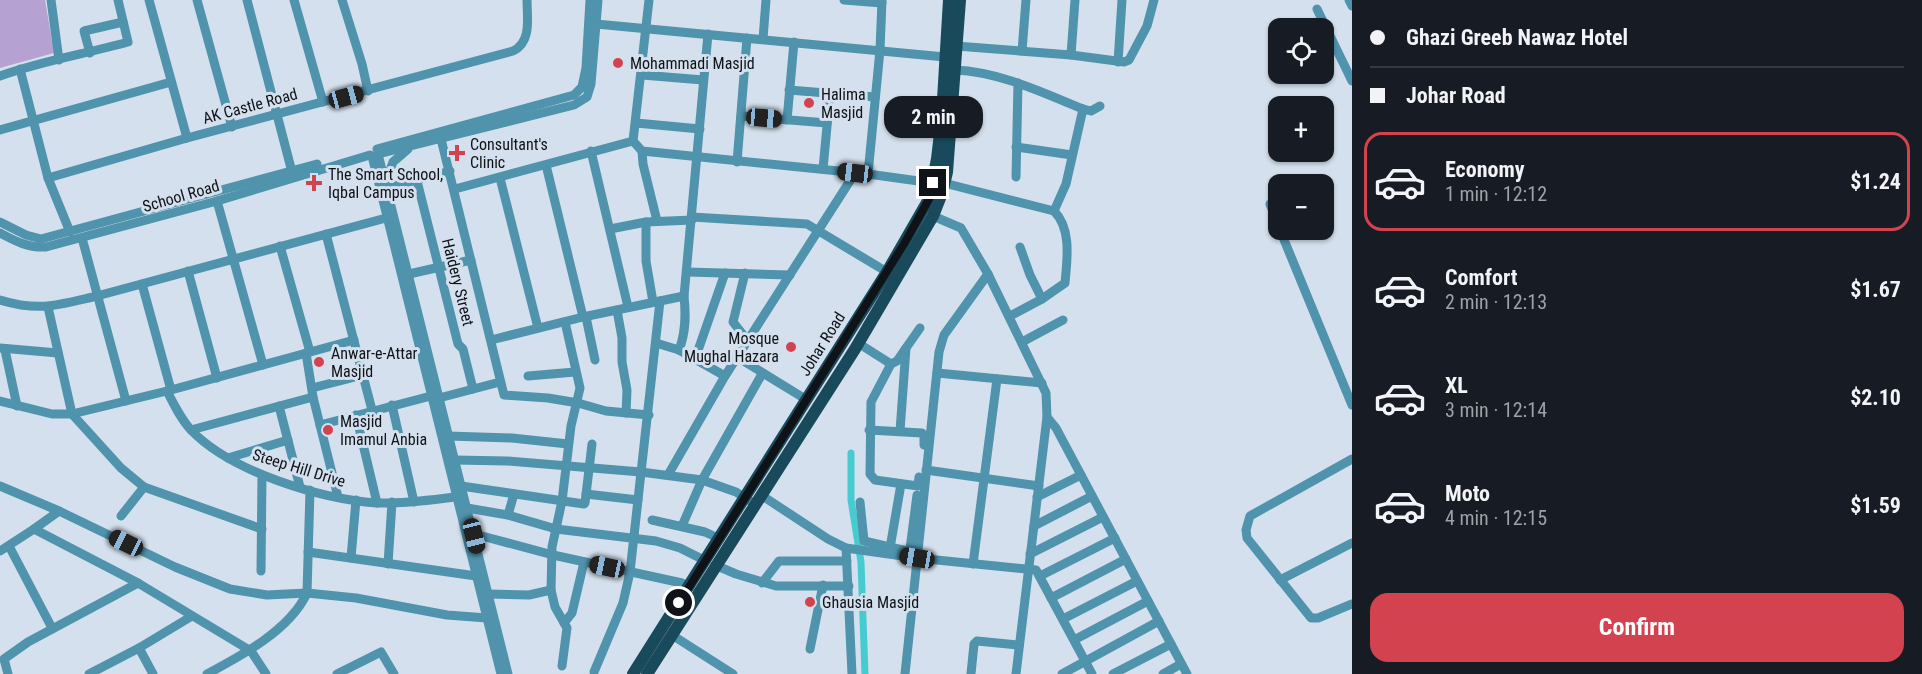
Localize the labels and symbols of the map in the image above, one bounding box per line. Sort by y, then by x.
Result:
place label: Mohammadi Masjid [630,54,755,73]
marker: Mohammadi Masjid [611,56,625,70]
street label: AK Castle Road [201,84,299,128]
car [326,84,366,110]
place label: Halima Masjid [821,85,866,122]
marker: Halima Masjid [802,96,816,110]
callout: 2 min [884,96,982,138]
car [745,107,783,129]
place label: Consultant's Clinic [470,135,548,172]
marker: Consultant's Clinic [448,144,466,162]
car [836,162,874,184]
place label: The Smart School, Iqbal Campus [328,165,443,202]
route end [919,169,946,196]
marker: The Smart School, Iqbal Campus [305,174,323,192]
street label: School Road [140,176,222,216]
street label: Haidery Street [438,236,478,328]
street label: Johar Road [795,309,849,379]
place label: Mosque Mughal Hazara [684,329,779,366]
marker: Mosque Mughal Hazara [784,340,798,354]
place label: Anwar-e-Attar Masjid [331,344,418,381]
marker: Anwar-e-Attar Masjid [312,355,326,369]
place label: Masjid Imamul Anbia [340,412,427,449]
marker: Masjid Imamul Anbia [321,423,335,437]
street label: Steep Hill Drive [250,445,348,491]
car [461,516,487,556]
car [106,527,146,559]
car [898,546,936,570]
car [588,554,626,580]
route start [665,589,692,616]
place label: Ghausia Masjid [822,593,919,612]
marker: Ghausia Masjid [803,595,817,609]

